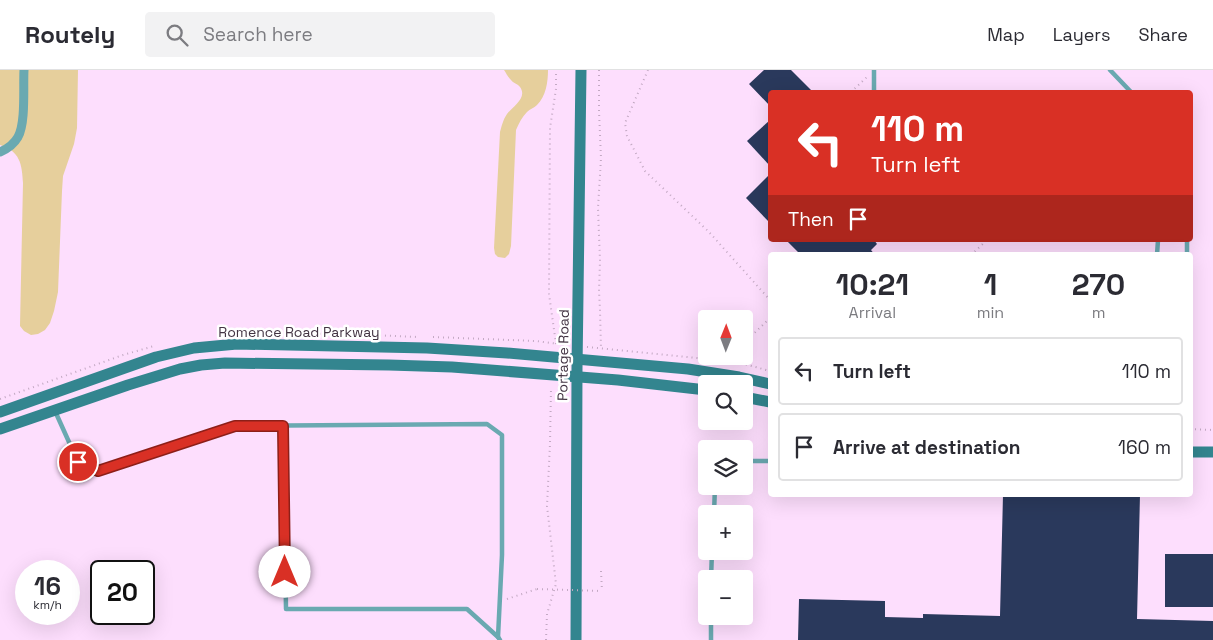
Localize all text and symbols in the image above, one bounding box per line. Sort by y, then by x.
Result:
search box [145,12,495,57]
text: Routely [25,19,115,50]
icon: search [163,21,191,49]
text: Search here [203,22,313,47]
text: Map [987,23,1025,46]
text: Layers [1053,23,1110,46]
text: Share [1138,23,1188,46]
text: 110 m [871,107,964,151]
icon: left [788,110,853,175]
text: Turn left [871,150,961,178]
icon: arrive [844,205,872,233]
text: Then [788,207,834,232]
text: 10:21 [836,265,909,304]
text: 1 [984,265,997,304]
text: 270 [1072,265,1125,304]
text: Arrival [849,302,896,323]
text: min [977,302,1004,323]
text: m [1092,302,1105,323]
street label: Portage Road [553,309,573,401]
north arrow [698,310,752,365]
map controls [698,310,753,625]
street label: Romence Road Parkway [218,323,380,341]
icon: left [790,357,818,385]
text: Turn left [833,359,911,384]
text: 110 m [1122,359,1171,384]
button: search [698,375,753,430]
icon: arrive [790,433,818,461]
text: Arrive at destination [833,435,1021,460]
text: 160 m [1118,435,1171,460]
button: layers [698,440,753,495]
pin [57,441,99,483]
icon: arrive [64,448,92,476]
button: + [698,505,753,560]
position arrow [258,545,310,597]
speed limit sign: 20 [90,560,155,625]
text: 16 [34,570,61,602]
button: − [698,570,753,625]
text: km/h [33,597,62,613]

